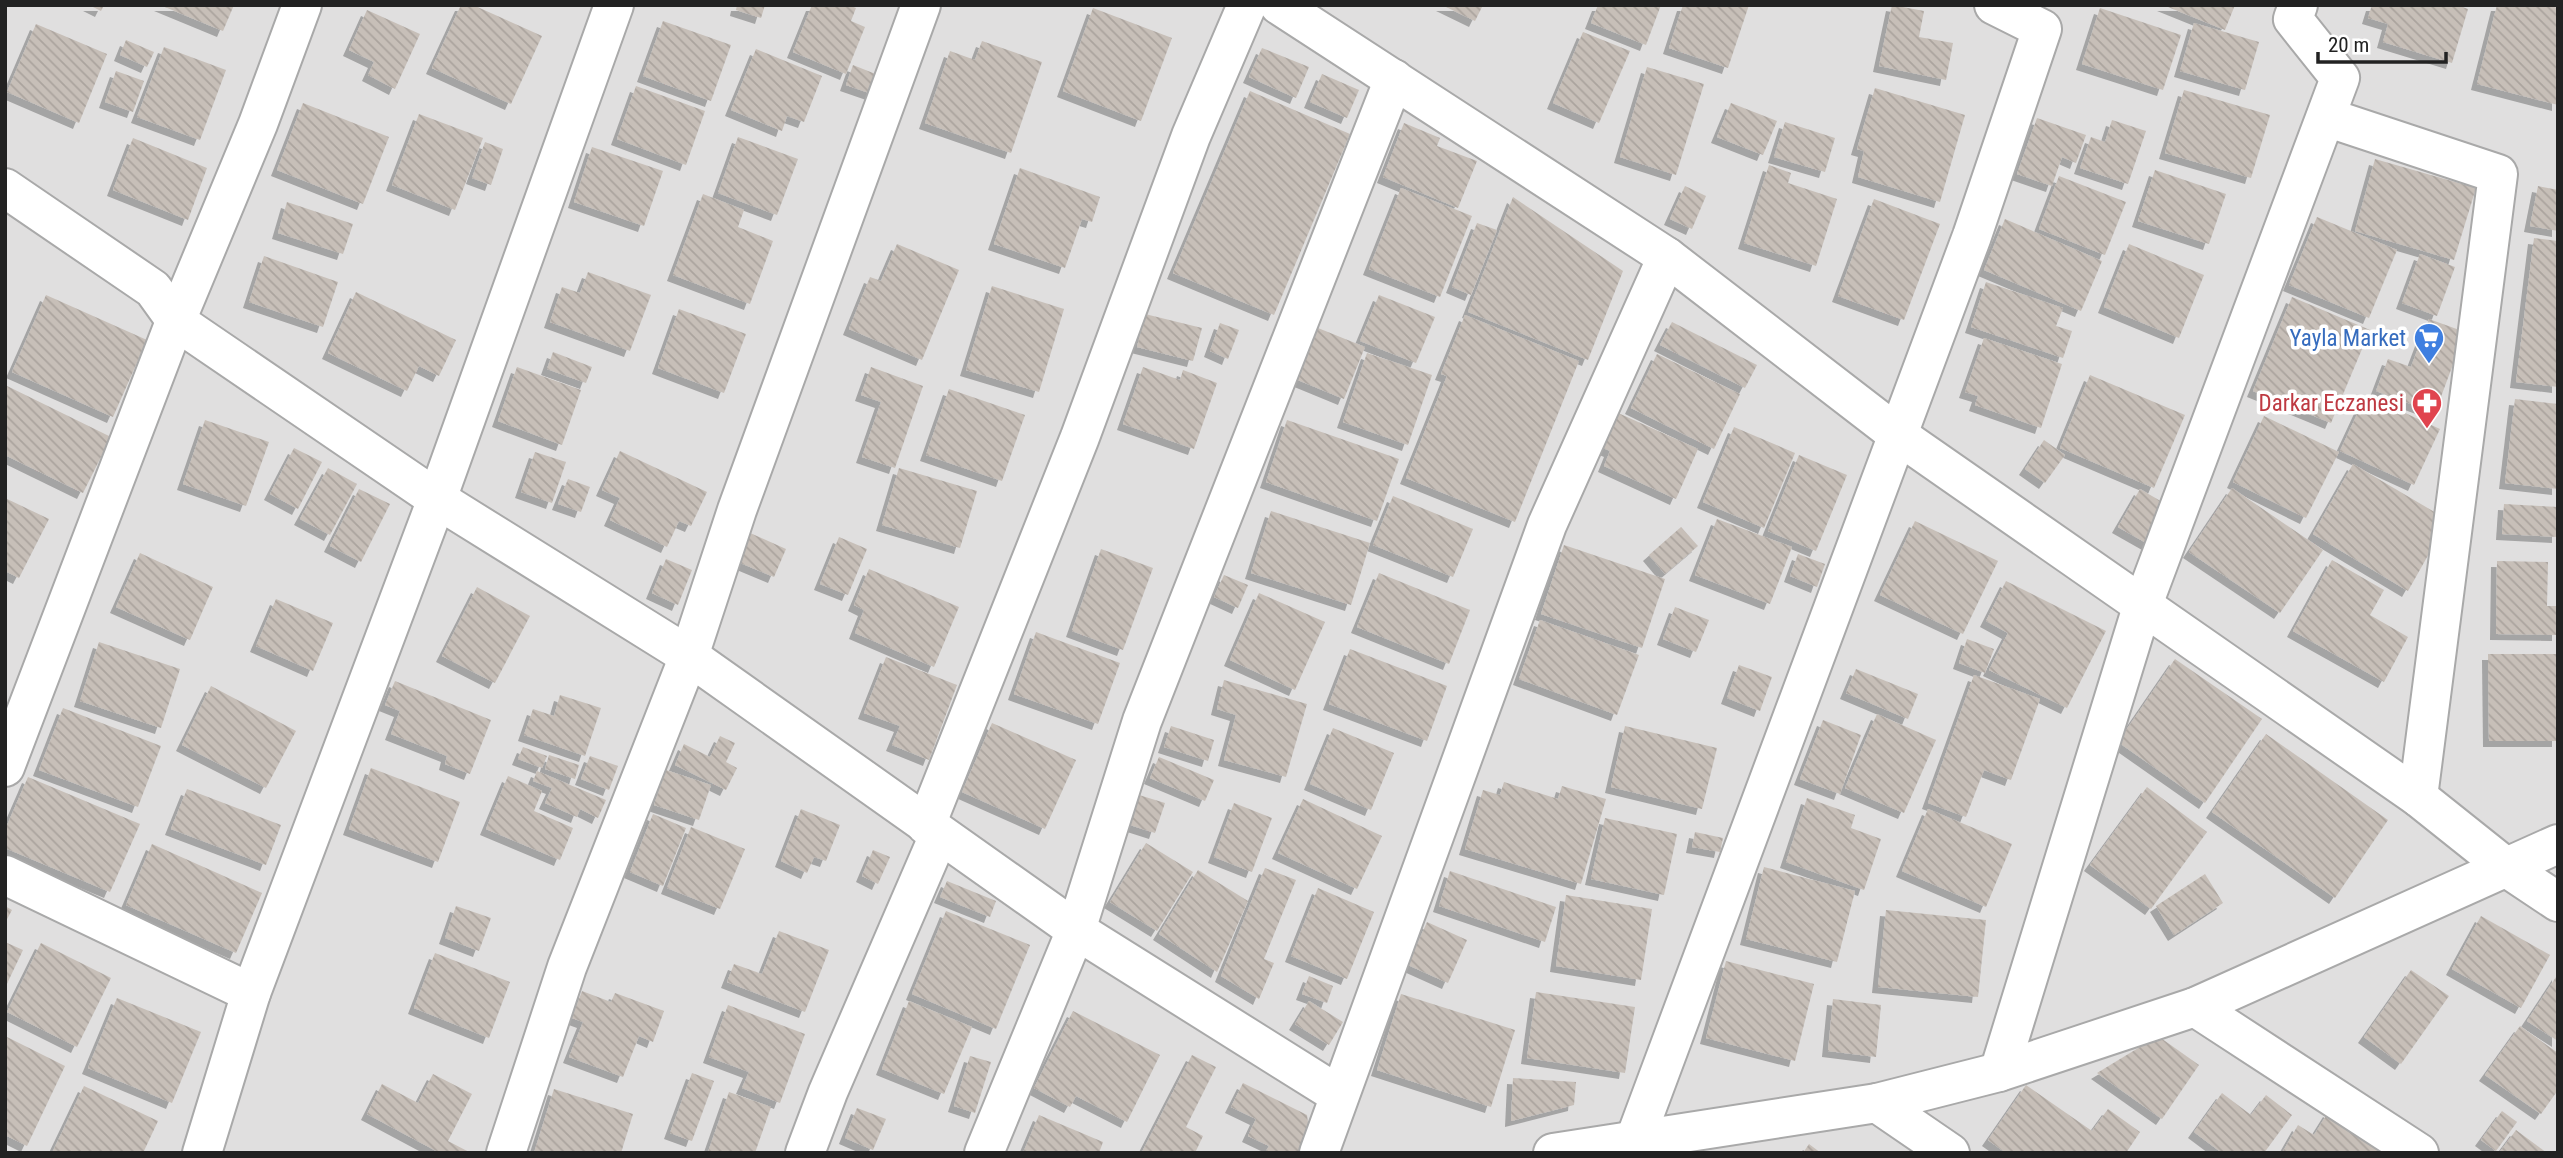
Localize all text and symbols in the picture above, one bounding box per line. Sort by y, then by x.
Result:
scale bar [2318,21,2446,65]
text: 20 m [2328,33,2369,57]
supermarket icon: Yayla Market [2412,321,2446,365]
place label: Yayla Market [2290,325,2406,352]
pharmacy icon: Darkar Eczanesi [2410,386,2444,430]
place label: Darkar Eczanesi [2259,390,2404,417]

